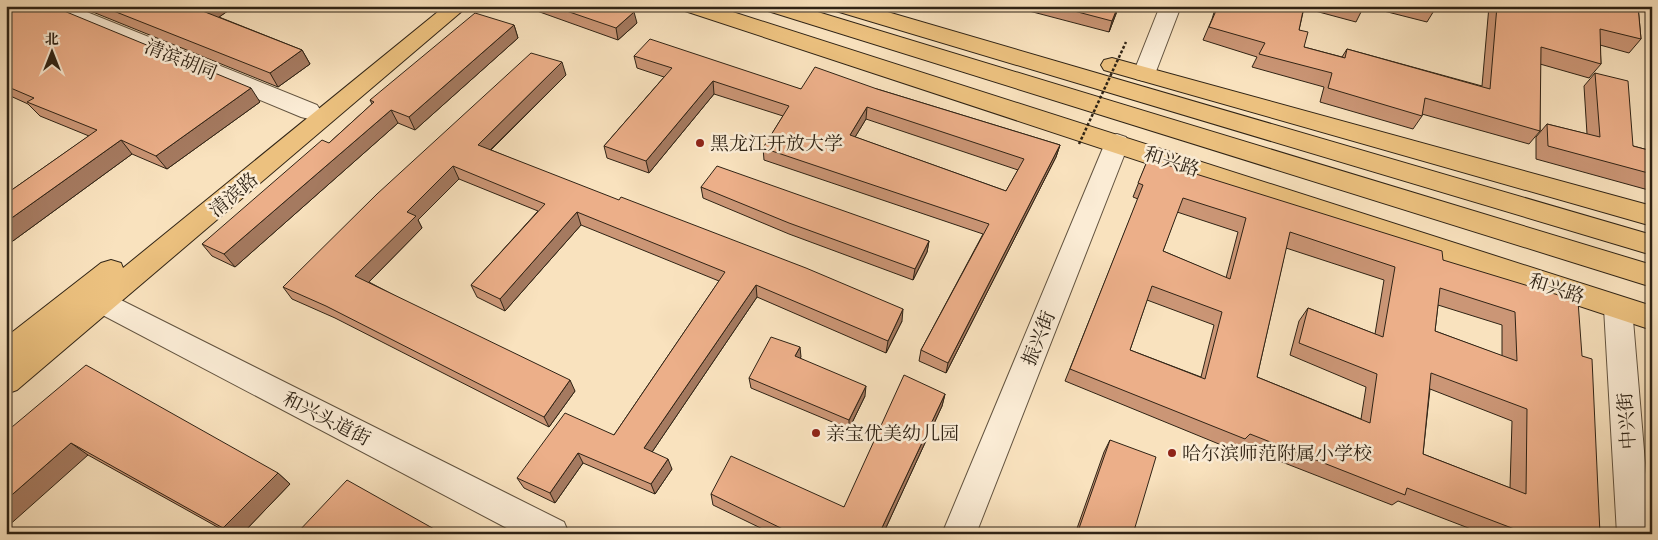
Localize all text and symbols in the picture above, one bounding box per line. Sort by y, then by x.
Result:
north arrow [28,28,78,78]
text: 北 [45,31,59,48]
street label: 清滨胡同 [141,35,220,84]
place label: 黑龙江开放大学 [710,132,843,155]
marker: 黑龙江开放大学 [694,137,706,149]
street label: 和兴路 [1141,142,1203,181]
street label: 清滨路 [204,167,263,222]
street label: 和兴路 [1526,269,1588,308]
street label: 振兴街 [1017,307,1060,369]
street label: 和兴头道街 [279,387,374,450]
street label: 中兴街 [1613,392,1640,450]
place label: 亲宝优美幼儿园 [826,422,959,445]
marker: 亲宝优美幼儿园 [810,427,822,439]
place label: 哈尔滨师范附属小学校 [1182,442,1372,465]
marker: 哈尔滨师范附属小学校 [1166,447,1178,459]

